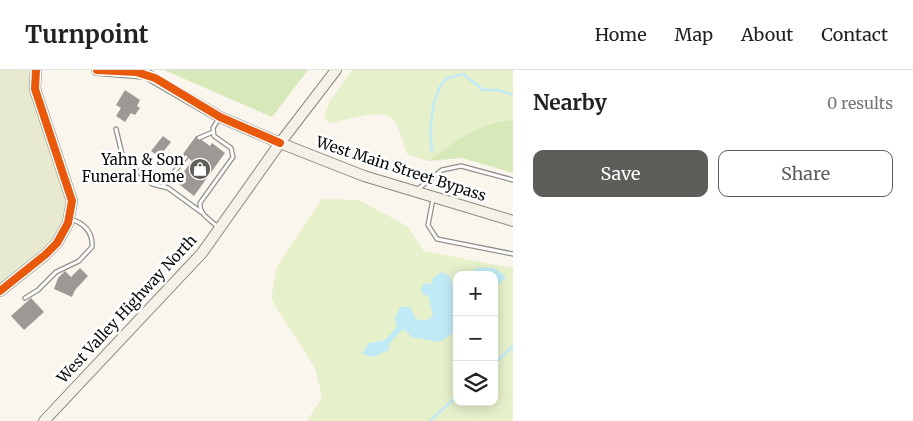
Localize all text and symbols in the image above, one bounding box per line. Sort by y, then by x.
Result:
text: Turnpoint [25,19,148,50]
text: Home [595,23,647,46]
text: Map [675,23,713,46]
text: About [741,23,793,46]
text: Contact [821,23,888,46]
text: Nearby [533,89,607,116]
text: 0 results [827,93,893,113]
street label: West Main Street Bypass [313,132,489,205]
place label: Yahn & Son Funeral Home [82,150,184,186]
button: Save [533,150,708,197]
button: Share [718,150,893,197]
shop icon: Yahn & Son Funeral Home [188,157,212,181]
street label: West Valley Highway North [52,230,201,388]
map controls [453,271,498,406]
button: + [453,271,498,316]
button: − [453,316,498,361]
button: layers [453,361,498,406]

